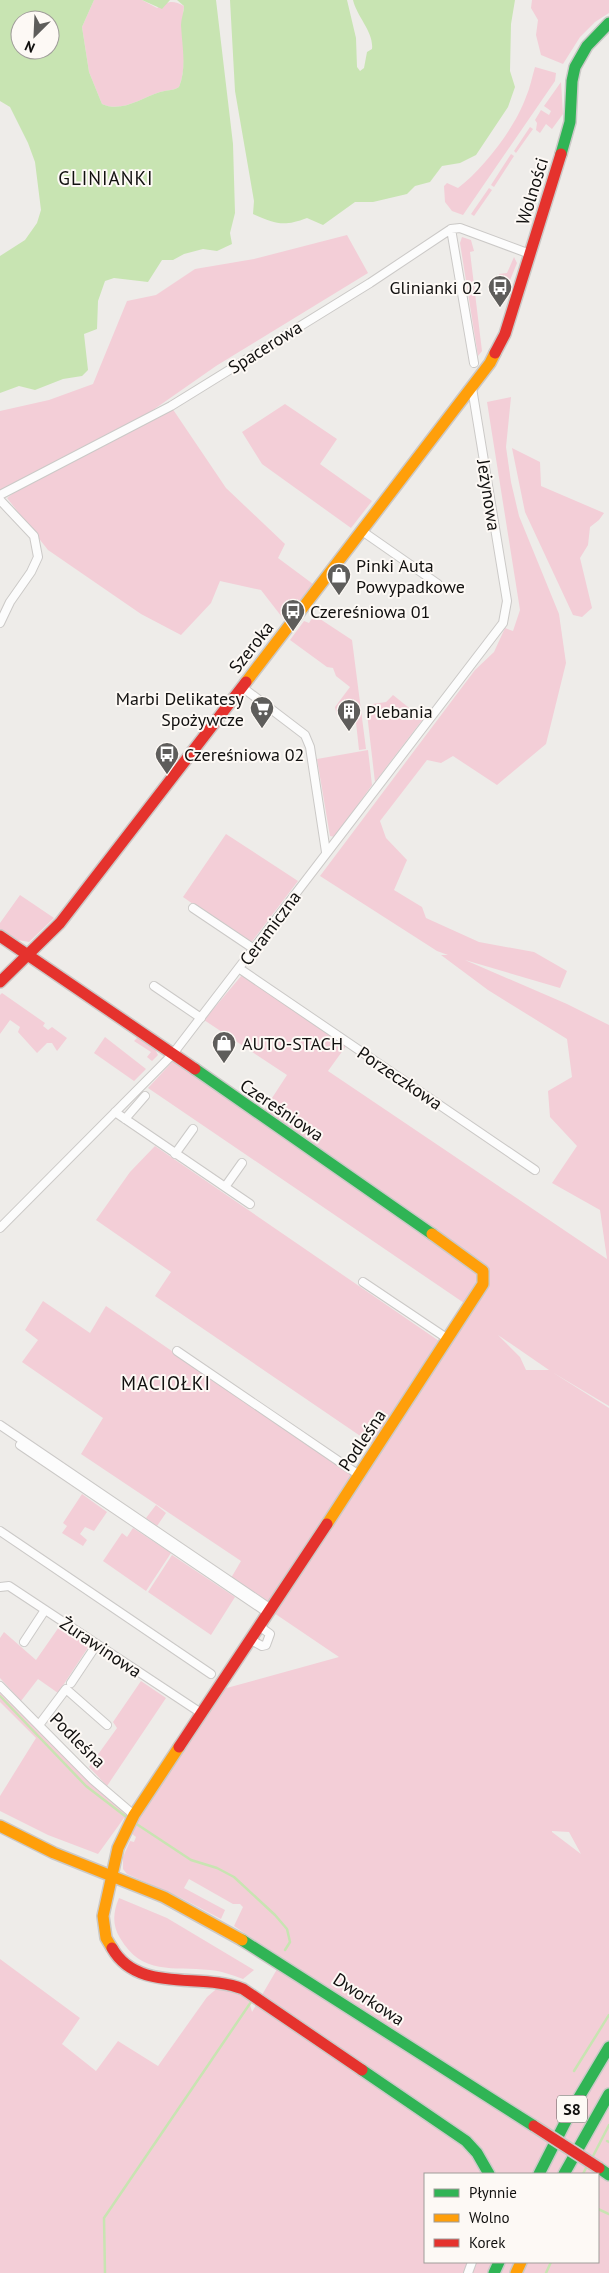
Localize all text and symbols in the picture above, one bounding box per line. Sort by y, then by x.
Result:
north arrow [10,10,60,60]
text: N [22,37,38,57]
street label: Wolności [511,155,553,227]
district label: GLINIANKI [58,166,154,190]
bus stop icon: Glinianki 02 [487,274,513,308]
place label: Glinianki 02 [390,276,482,299]
street label: Spacerowa [224,315,306,379]
street label: Jeżynowa [472,457,506,532]
place label: Pinki Auta Powypadkowe [356,554,465,598]
shop icon: Pinki Auta Powypadkowe [326,562,352,596]
bus stop icon: Czereśniowa 01 [280,598,306,632]
place label: Czereśniowa 01 [310,600,430,623]
street label: Szeroka [224,616,278,678]
place label: Marbi Delikatesy Spożywcze [116,687,245,731]
supermarket icon: Marbi Delikatesy Spożywcze [249,695,275,729]
building icon: Plebania [336,698,362,732]
place label: Plebania [366,700,433,723]
bus stop icon: Czereśniowa 02 [154,741,180,775]
place label: Czereśniowa 02 [184,743,304,766]
street label: Ceramiczna [234,886,306,970]
shop icon: AUTO-STACH [211,1030,237,1064]
place label: AUTO-STACH [242,1032,343,1055]
street label: Porzeczkowa [353,1041,447,1115]
street label: Czereśniowa [236,1074,328,1146]
district label: MACIOŁKI [121,1371,211,1395]
street label: Podleśna [333,1405,391,1475]
street label: Żurawinowa [56,1611,146,1683]
street label: Podleśna [45,1707,111,1773]
street label: Dworkowa [329,1967,409,2031]
road number: S8 [557,2096,587,2122]
legend [424,2173,599,2263]
text: Płynnie [469,2183,517,2202]
text: Wolno [469,2208,509,2227]
text: Korek [469,2233,506,2252]

